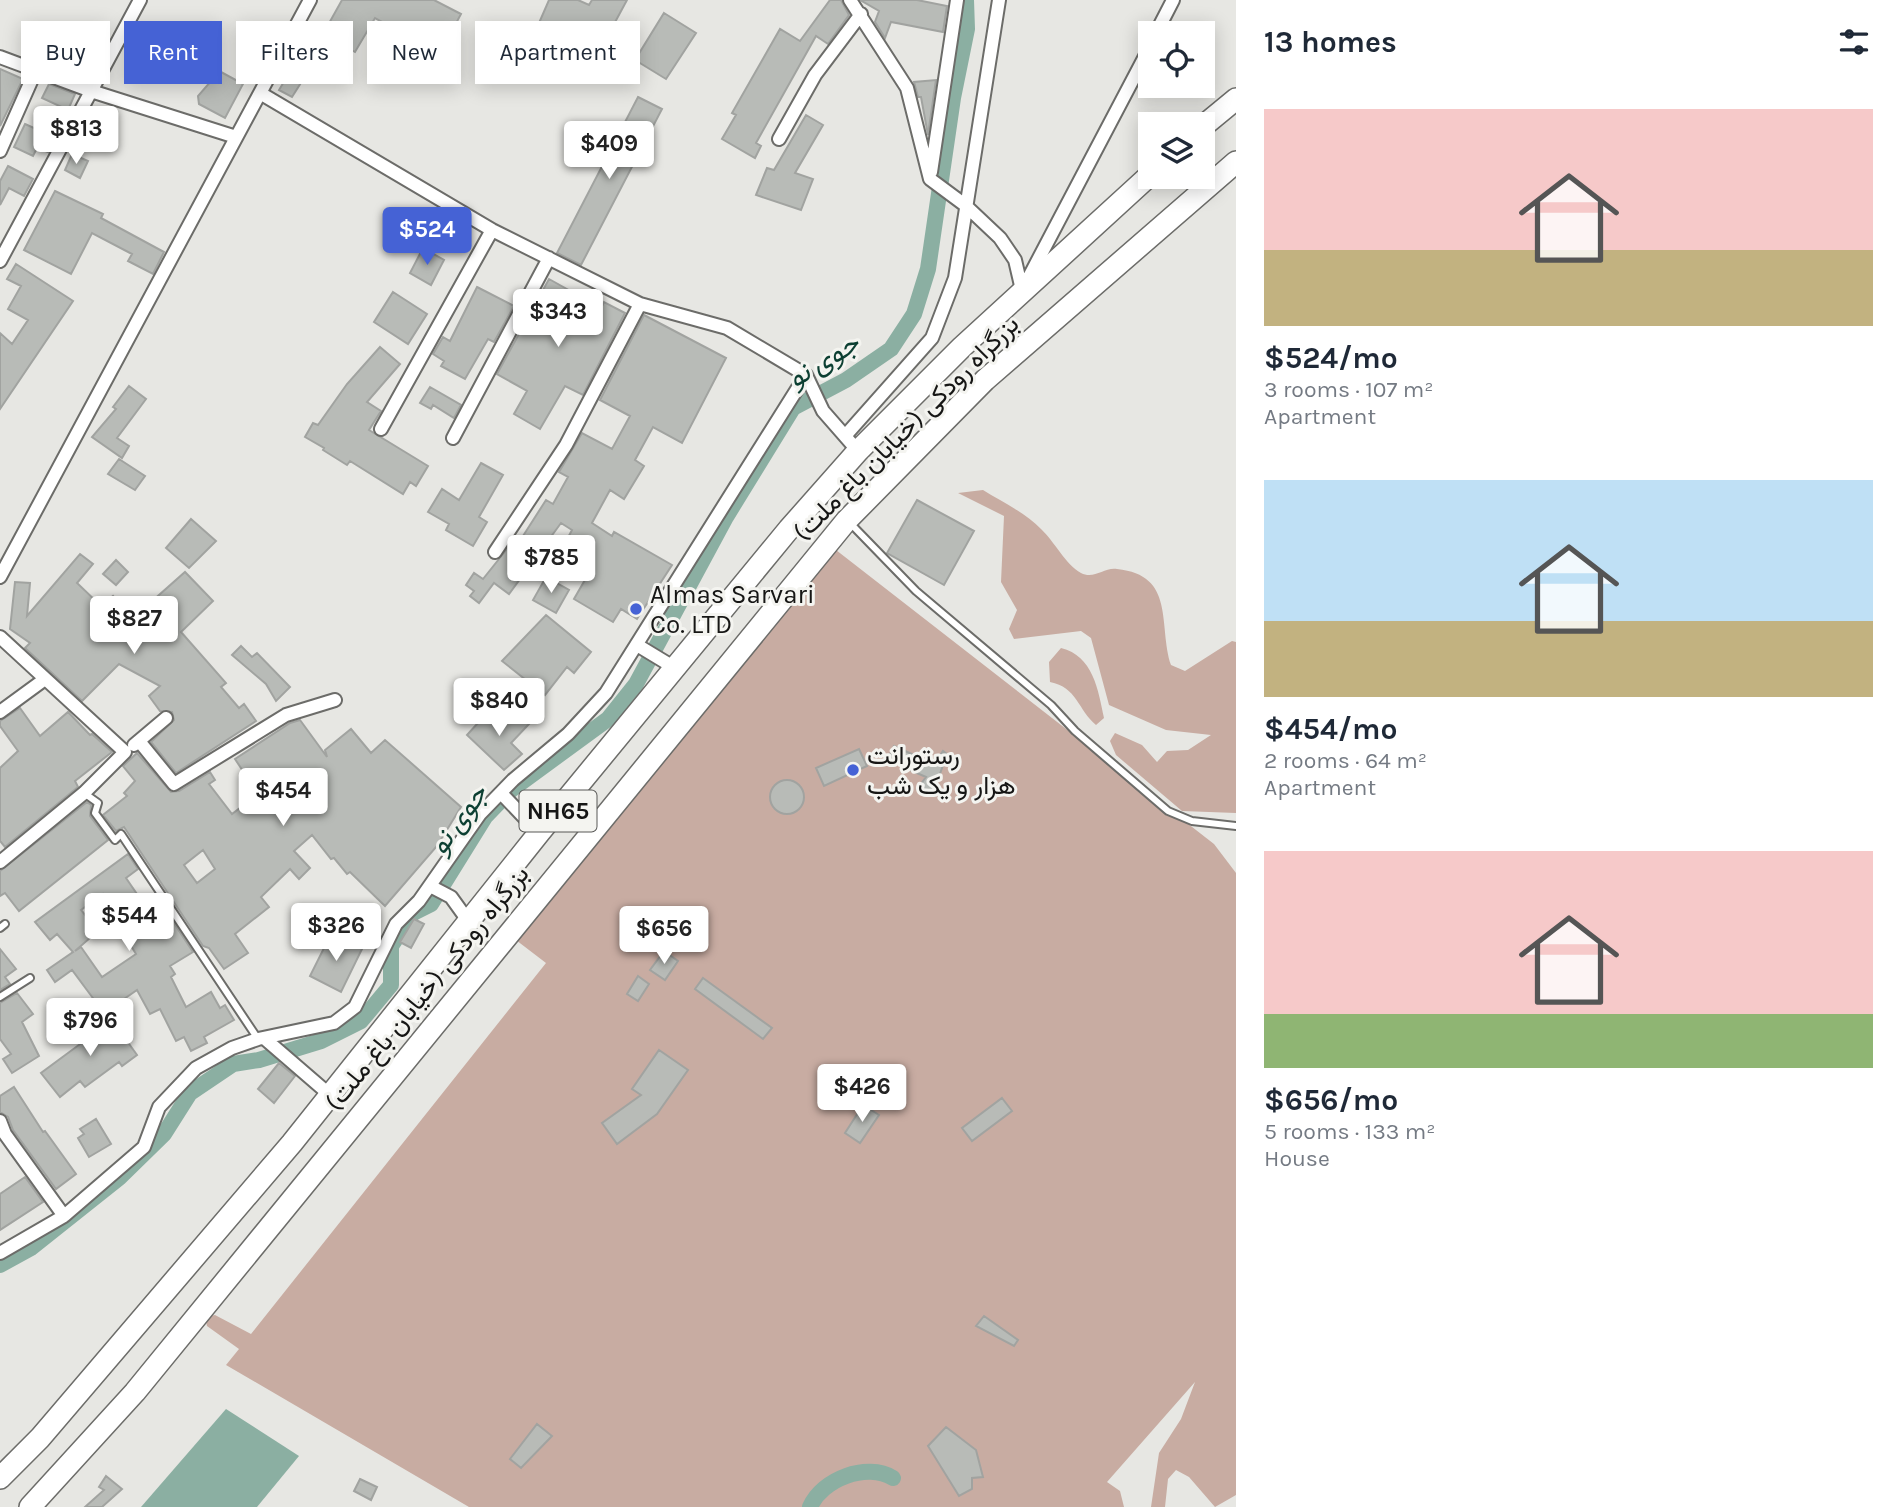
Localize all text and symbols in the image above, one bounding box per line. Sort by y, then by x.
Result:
chip: Buy [21,21,110,84]
chip: Rent [124,21,222,84]
chip: Filters [236,21,353,84]
chip: New [367,21,461,84]
chip: Apartment [475,21,640,84]
map controls [1138,21,1215,189]
button: locate [1138,21,1215,98]
icon: filters [1835,23,1873,61]
text: 13 homes [1264,24,1397,60]
pin: $813 [35,106,117,166]
button: layers [1138,112,1215,189]
text: $813 [49,115,103,142]
pin: $409 [568,122,650,181]
text: $409 [580,130,638,157]
icon: home [1506,155,1632,281]
pin: $524 [386,208,468,267]
text: $524 [399,216,455,243]
pin: $343 [517,290,599,349]
text: $343 [529,298,587,325]
street label: بزرگراه رودکی (خیابان باغ ملت) [787,309,1027,549]
water label: جوی نو [781,325,866,395]
text: $524/mo [1264,340,1398,376]
text: 3 rooms · 107 m² [1264,376,1433,403]
text: Apartment [1264,403,1376,430]
icon: home [1506,526,1632,652]
pin: $785 [510,536,592,595]
text: $785 [523,544,579,571]
place label: Almas Sarvari Co. LTD [650,579,815,640]
pin: $827 [93,596,175,656]
marker: Almas Sarvari Co. LTD [628,601,644,617]
text: $827 [106,605,162,632]
pin: $840 [458,678,540,738]
text: $840 [470,687,528,714]
text: $454/mo [1264,711,1397,747]
place label: رستورانت هزار و یک شب [867,740,1016,801]
text: 2 rooms · 64 m² [1264,747,1427,774]
marker: رستورانت هزار و یک شب [845,762,861,778]
pin: $454 [242,768,324,828]
text: Apartment [1264,774,1376,801]
text: $454 [255,777,311,804]
water label: جوی نو [422,777,496,861]
road number: NH65 [520,790,596,832]
street label: بزرگراه رودکی (خیابان باغ ملت) [318,859,537,1118]
pin: $544 [88,894,170,953]
icon: home [1506,897,1632,1023]
text: $544 [101,902,157,929]
pin: $326 [295,904,377,963]
pin: $656 [623,906,705,966]
text: $326 [307,912,365,939]
text: $656 [635,915,693,942]
pin: $796 [49,998,131,1058]
text: $796 [62,1007,118,1034]
pin: $426 [821,1064,903,1124]
text: $426 [833,1073,891,1100]
text: $656/mo [1264,1082,1398,1118]
text: 5 rooms · 133 m² [1264,1118,1436,1145]
text: House [1264,1145,1330,1172]

